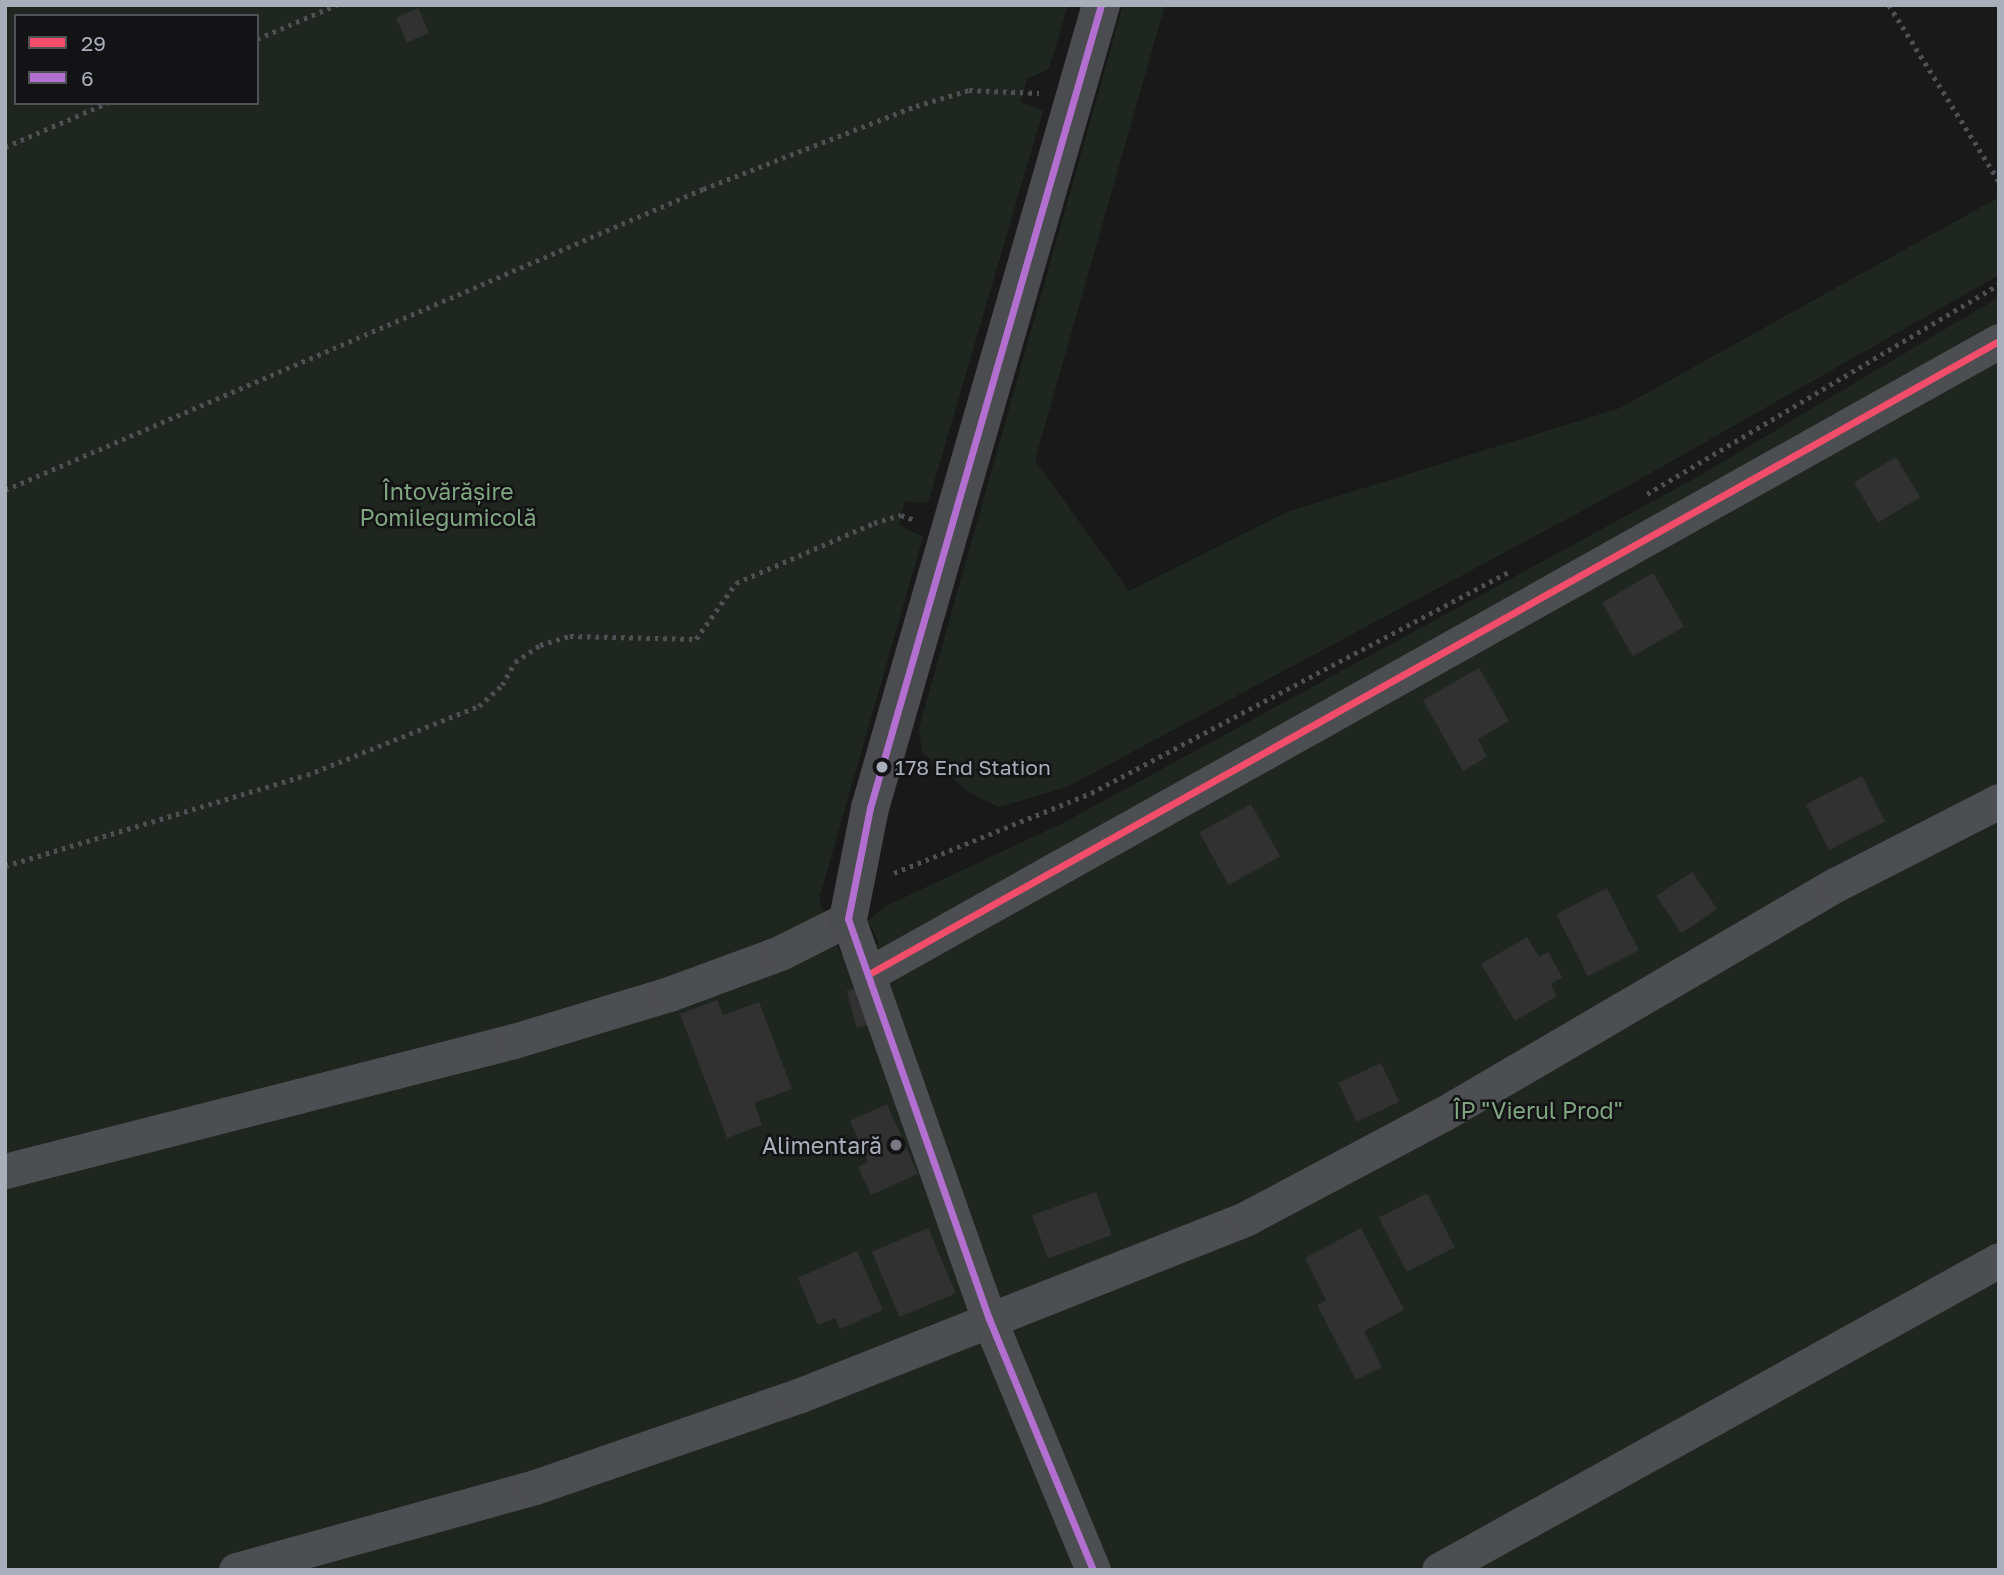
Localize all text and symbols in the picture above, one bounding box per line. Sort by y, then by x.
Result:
legend [14,14,259,105]
text: 29 [81,30,106,56]
text: 6 [81,65,94,91]
park label: Întovărășire Pomilegumicolă [360,477,536,531]
place label: 178 End Station [895,754,1051,780]
marker: 178 End Station [875,760,889,774]
park label: ÎP "Vierul Prod" [1453,1096,1623,1124]
place label: Alimentară [762,1131,882,1159]
marker: Alimentară [888,1137,904,1153]

